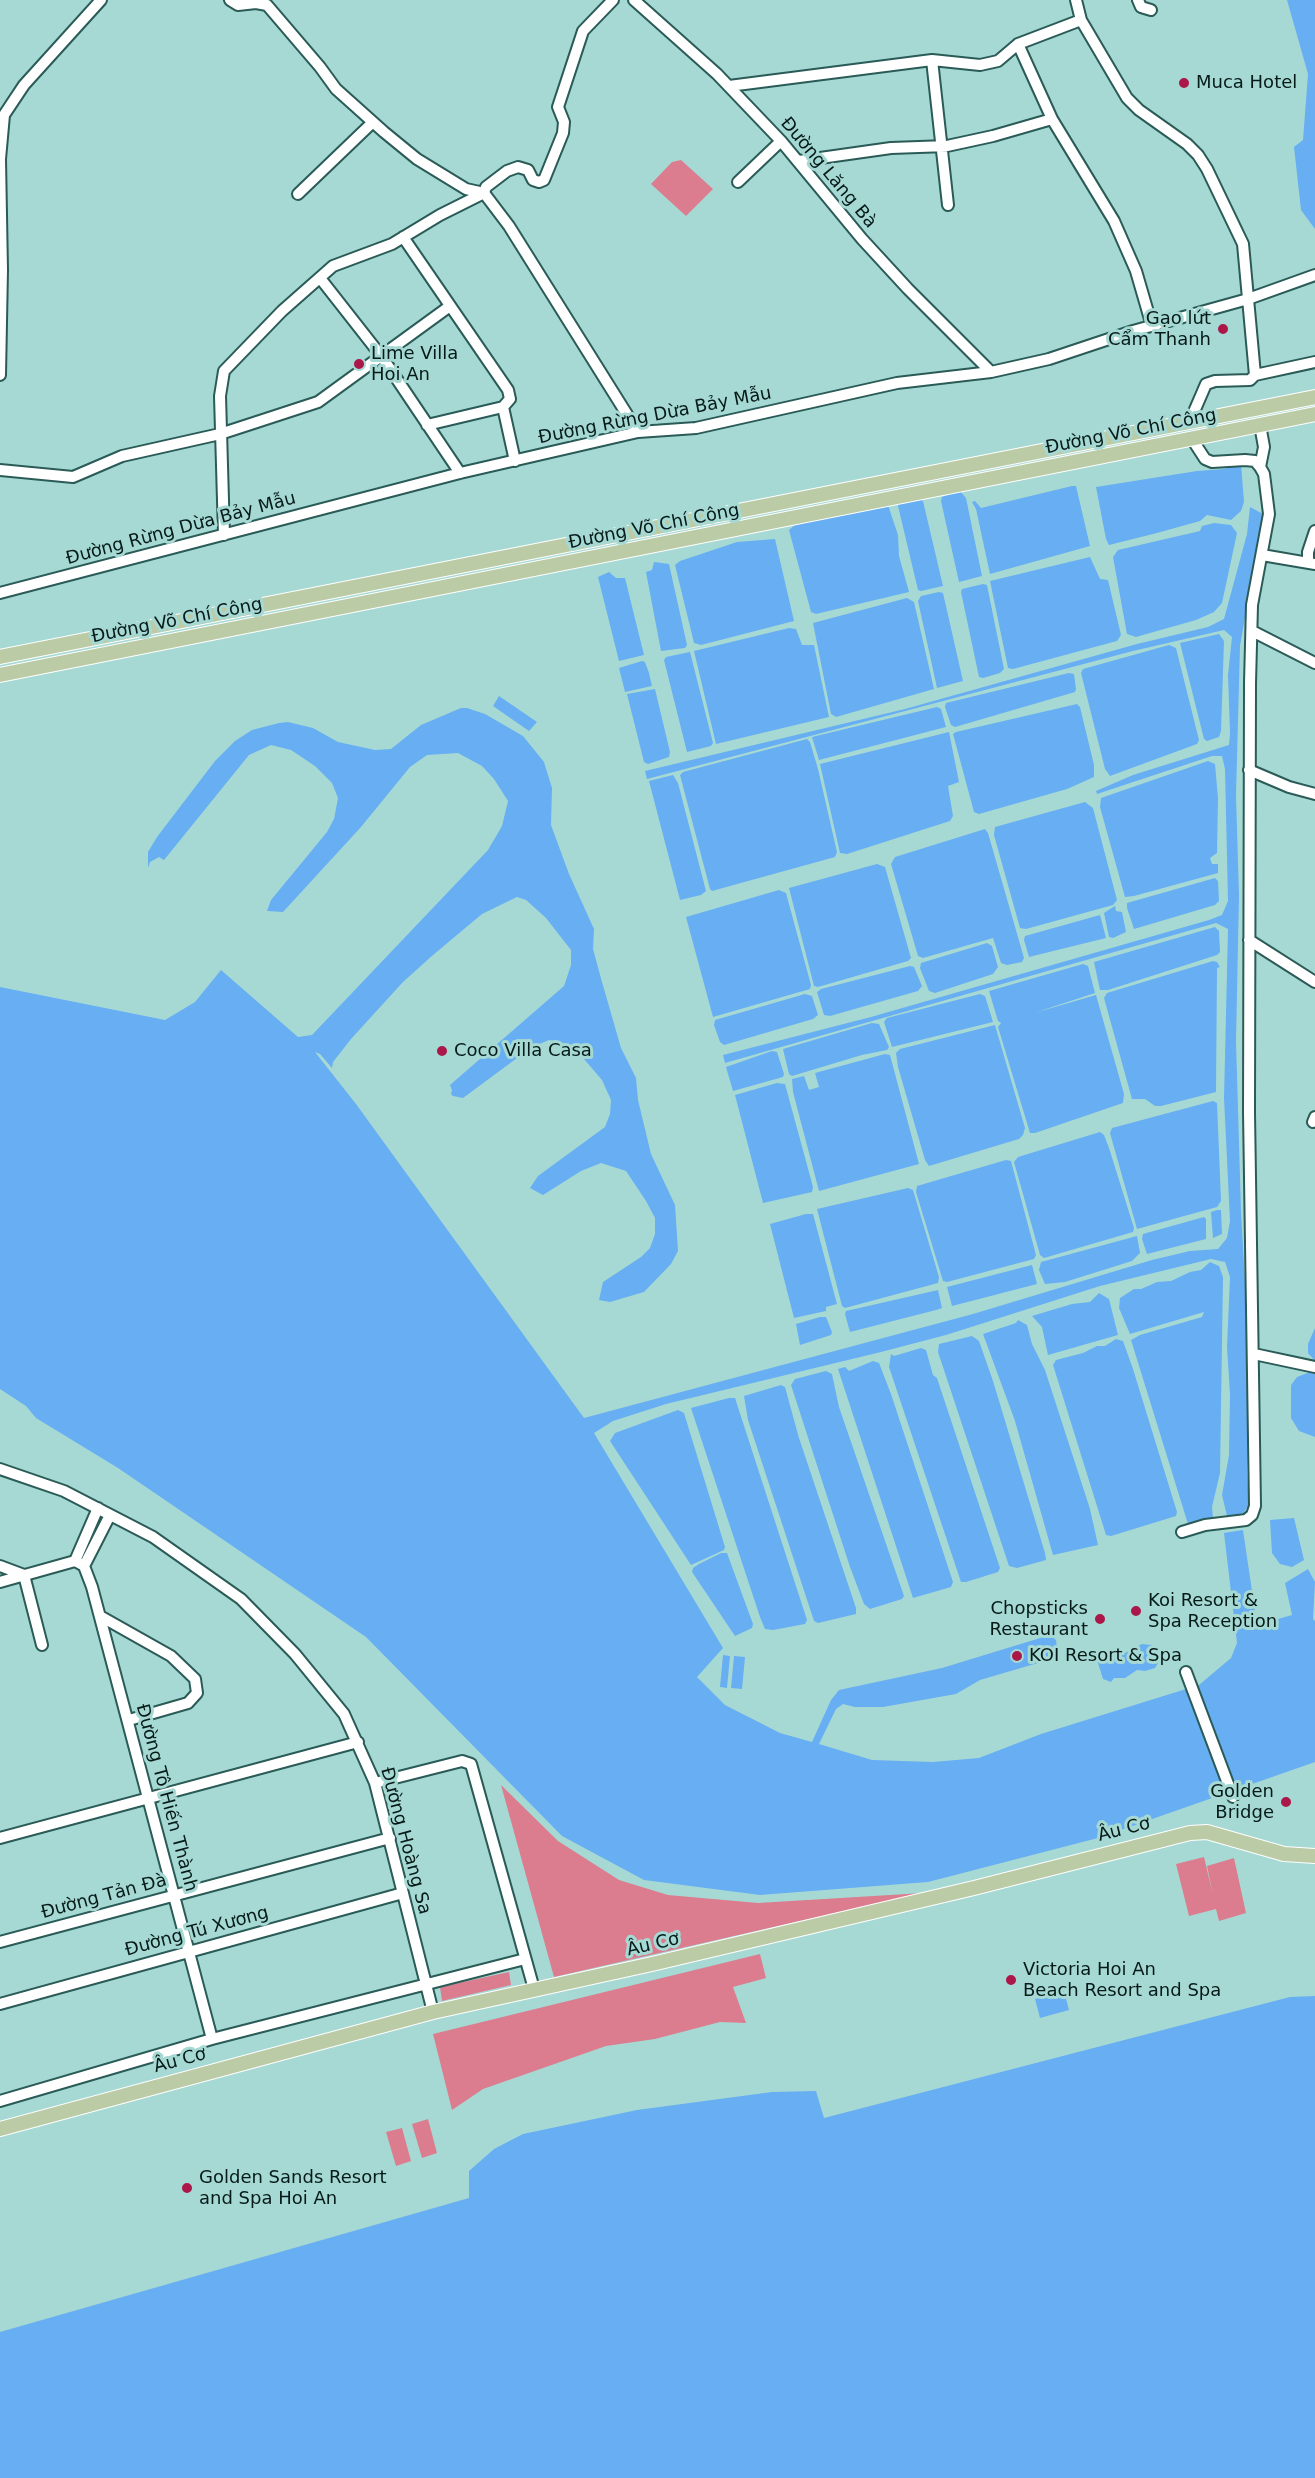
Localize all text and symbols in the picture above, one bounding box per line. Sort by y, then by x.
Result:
place label: Muca Hotel [1196,72,1297,94]
marker: Muca Hotel [1177,76,1191,90]
street label: Đường Lăng Bà [775,113,881,233]
place label: Gạo lứt Cẩm Thanh [1108,308,1211,350]
marker: Gạo lứt Cẩm Thanh [1216,322,1230,336]
place label: Lime Villa Hoi An [371,343,458,386]
marker: Lime Villa Hoi An [352,357,366,371]
street label: Đường Rừng Dừa Bảy Mẫu [537,383,773,449]
street label: Đường Võ Chí Công [1044,405,1218,459]
street label: Đường Rừng Dừa Bảy Mẫu [64,488,298,570]
street label: Đường Võ Chí Công [567,500,741,554]
street label: Đường Võ Chí Công [90,594,264,648]
place label: Coco Villa Casa [454,1040,592,1062]
marker: Coco Villa Casa [435,1044,449,1058]
place label: Koi Resort & Spa Reception [1148,1590,1277,1632]
place label: Chopsticks Restaurant [989,1598,1088,1640]
marker: Koi Resort & Spa Reception [1129,1604,1143,1618]
marker: Chopsticks Restaurant [1093,1612,1107,1626]
place label: KOI Resort & Spa [1029,1645,1182,1667]
marker: KOI Resort & Spa [1010,1649,1024,1663]
street label: Đường Tô Hiến Thành [131,1702,201,1894]
street label: Đường Hoàng Sa [375,1765,435,1917]
place label: Golden Bridge [1210,1781,1274,1824]
marker: Golden Bridge [1279,1795,1293,1809]
street label: Âu Cơ [1096,1813,1152,1847]
street label: Đường Tản Đà [39,1870,169,1924]
street label: Đường Tú Xương [123,1902,271,1962]
street label: Âu Cơ [625,1929,681,1961]
place label: Victoria Hoi An Beach Resort and Spa [1023,1959,1221,2002]
marker: Victoria Hoi An Beach Resort and Spa [1004,1973,1018,1987]
street label: Âu Cơ [152,2044,208,2078]
place label: Golden Sands Resort and Spa Hoi An [199,2167,387,2210]
marker: Golden Sands Resort and Spa Hoi An [180,2181,194,2195]

